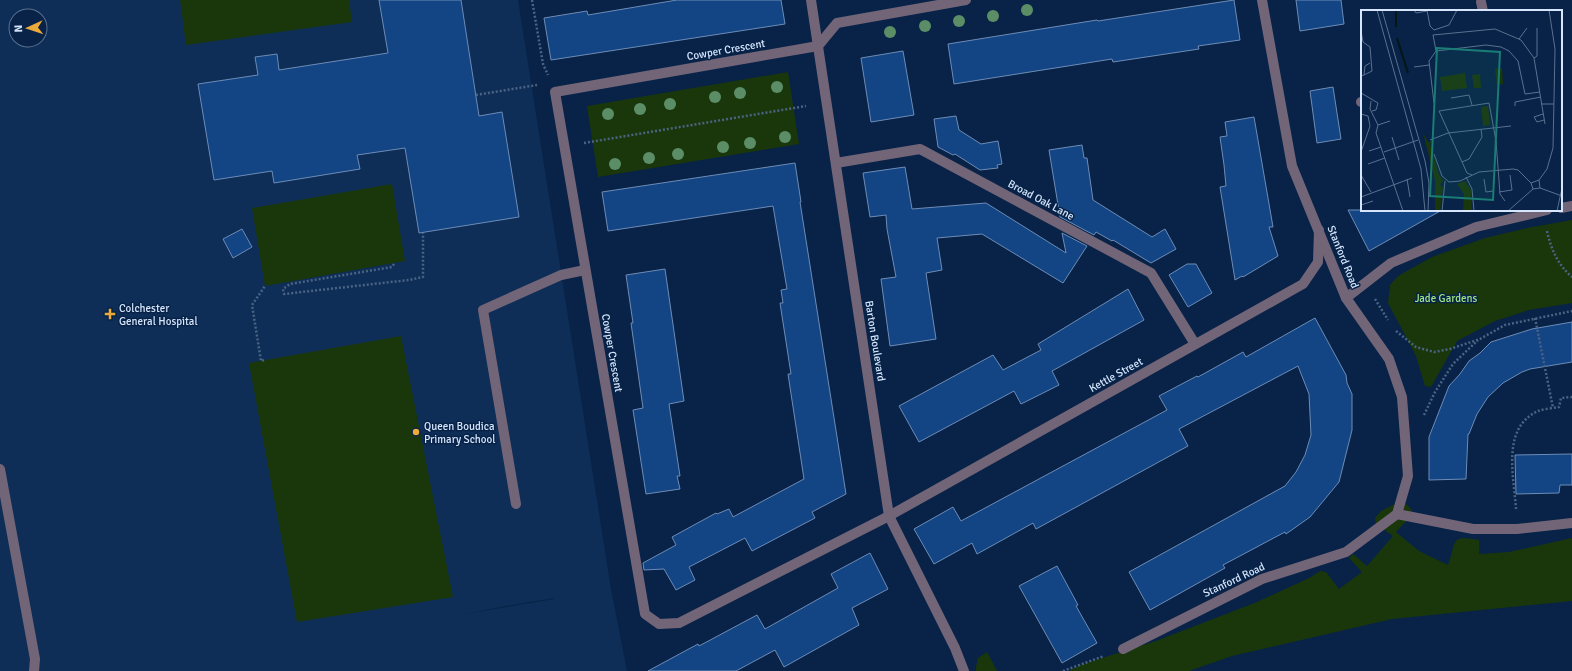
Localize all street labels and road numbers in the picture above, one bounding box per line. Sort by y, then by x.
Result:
street label: Cowper Crescent [686,37,766,63]
street label: Broad Oak Lane [1006,177,1076,223]
street label: Stanford Road [1325,224,1362,290]
street label: Barton Boulevard [862,300,888,382]
street label: Cowper Crescent [599,313,625,393]
street label: Kettle Street [1087,355,1145,395]
street label: Stanford Road [1201,560,1267,600]

